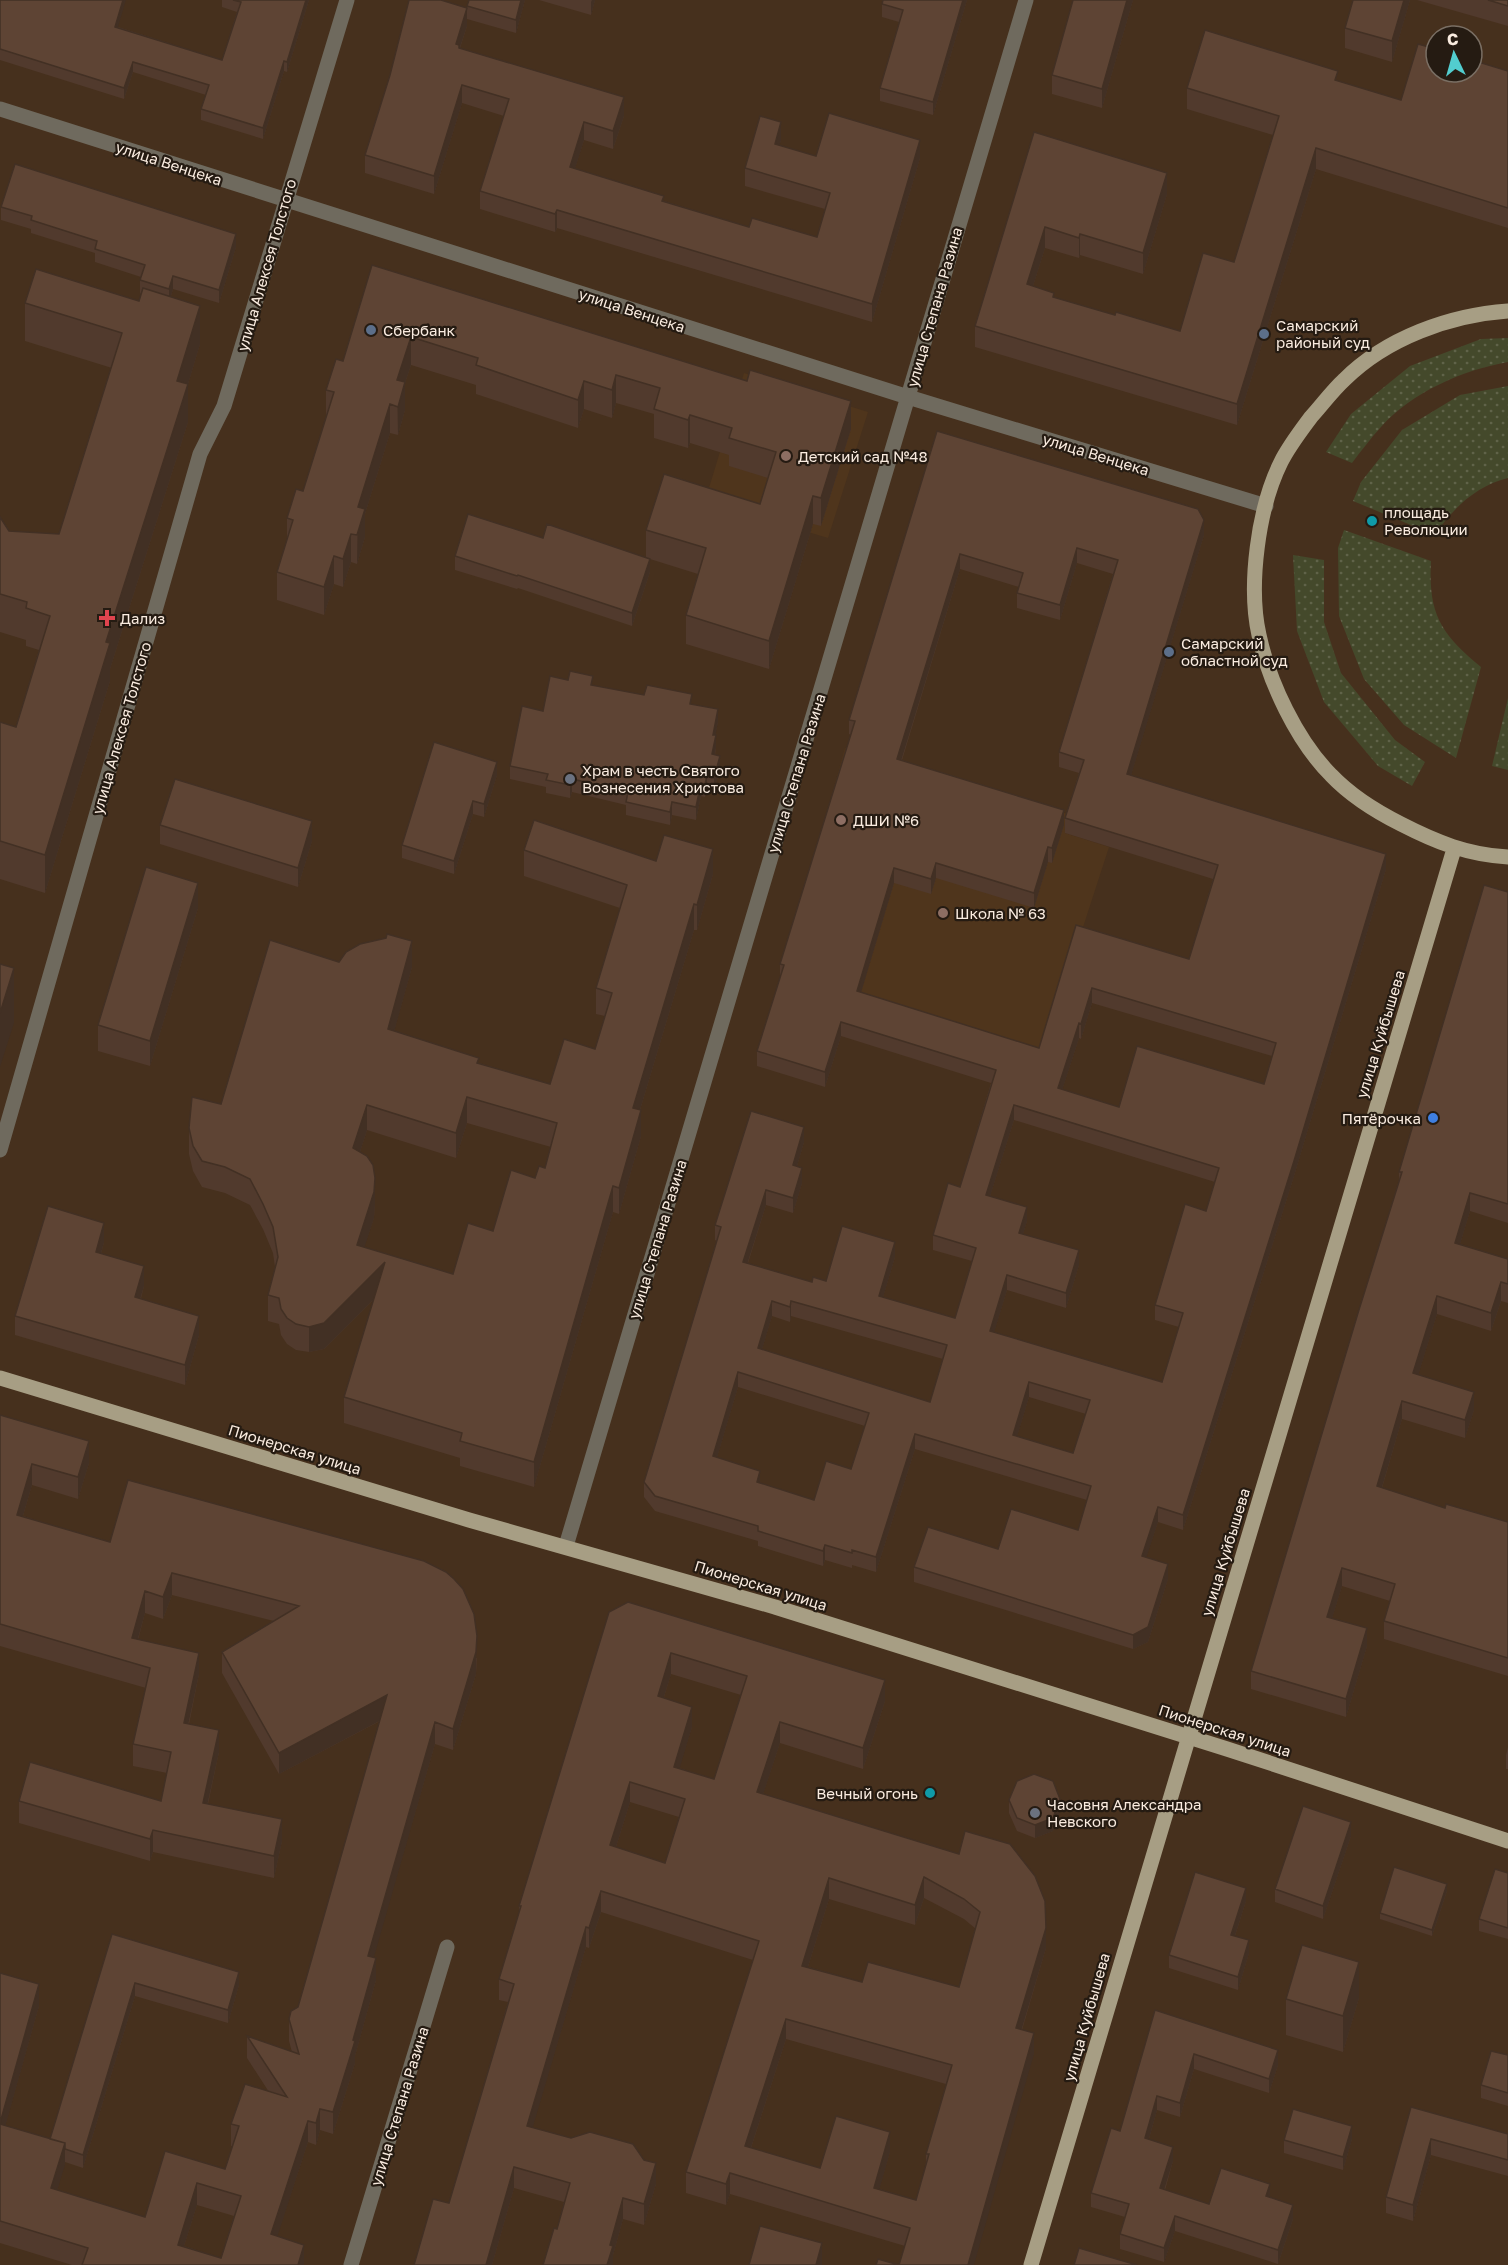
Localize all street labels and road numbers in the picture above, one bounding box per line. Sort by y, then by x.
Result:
street label: улица Венцека [114,137,224,189]
street label: улица Алексея Толстого [233,177,299,353]
street label: улица Степана Разина [903,225,965,389]
street label: улица Венцека [577,284,687,336]
street label: улица Венцека [1041,429,1151,479]
street label: улица Алексея Толстого [88,640,154,816]
street label: улица Степана Разина [763,691,829,855]
street label: улица Куйбышева [1352,968,1408,1100]
street label: улица Степана Разина [624,1157,690,1321]
street label: Пионерская улица [226,1420,364,1478]
street label: улица Куйбышева [1197,1486,1253,1618]
street label: Пионерская улица [692,1556,830,1614]
street label: Пионерская улица [1157,1700,1293,1760]
street label: улица Куйбышева [1059,1951,1113,2083]
street label: улица Степана Разина [366,2024,432,2188]

